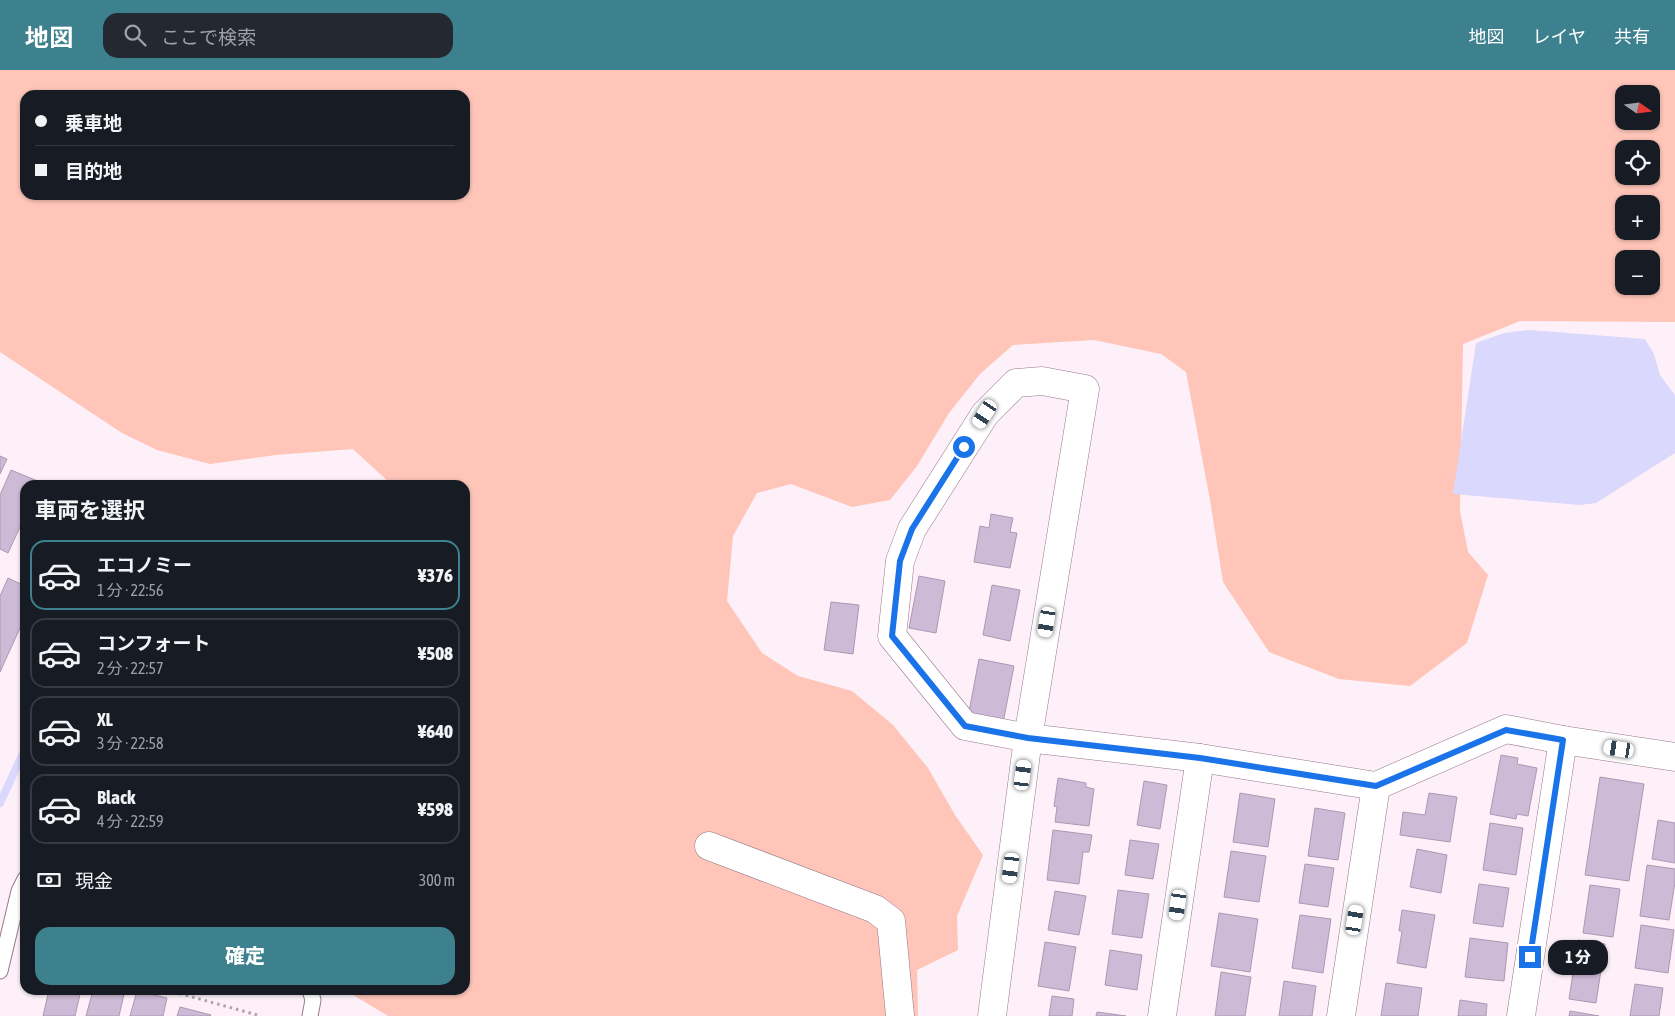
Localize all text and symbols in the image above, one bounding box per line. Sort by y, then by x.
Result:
search box [103,13,453,58]
icon: search [121,21,149,49]
text: 地図 [25,24,73,51]
text: ここで検索 [161,26,256,48]
text: 地図 [1469,26,1505,47]
text: レイヤ [1533,26,1586,47]
text: 共有 [1614,26,1650,47]
north arrow [1615,85,1660,130]
map controls [1615,85,1660,295]
text: 乗車地 [65,112,122,134]
button: locate [1615,140,1660,185]
text: 目的地 [65,160,122,182]
button: + [1615,195,1660,240]
button: − [1615,250,1660,295]
car [970,397,999,431]
route start [953,436,975,458]
text: 車両を選択 [35,497,145,523]
icon: car [37,553,82,598]
text: エコノミー [97,554,192,576]
text: ¥376 [418,564,453,586]
text: 1 分 · 22:56 [97,581,163,599]
car [1037,606,1056,638]
icon: car [37,631,82,676]
text: コンフォート [97,632,210,654]
text: ¥508 [418,642,453,664]
text: 2 分 · 22:57 [97,659,163,677]
text: XL [97,708,113,730]
icon: car [37,709,82,754]
text: ¥640 [418,720,453,742]
text: 3 分 · 22:58 [97,734,163,752]
car [1603,739,1634,759]
car [1013,759,1032,791]
text: Black [97,786,135,808]
icon: car [37,787,82,832]
text: ¥598 [418,798,453,820]
text: 4 分 · 22:59 [97,812,163,830]
car [1001,852,1020,884]
icon: cash [35,866,63,894]
text: 現金 [75,870,113,892]
text: 300 m [419,871,455,889]
car [1168,889,1187,921]
car [1345,904,1364,936]
button: 確定 [35,927,455,985]
callout: 1 分 [1548,940,1608,974]
route end [1519,946,1541,968]
text: 1 分 [1565,948,1591,966]

